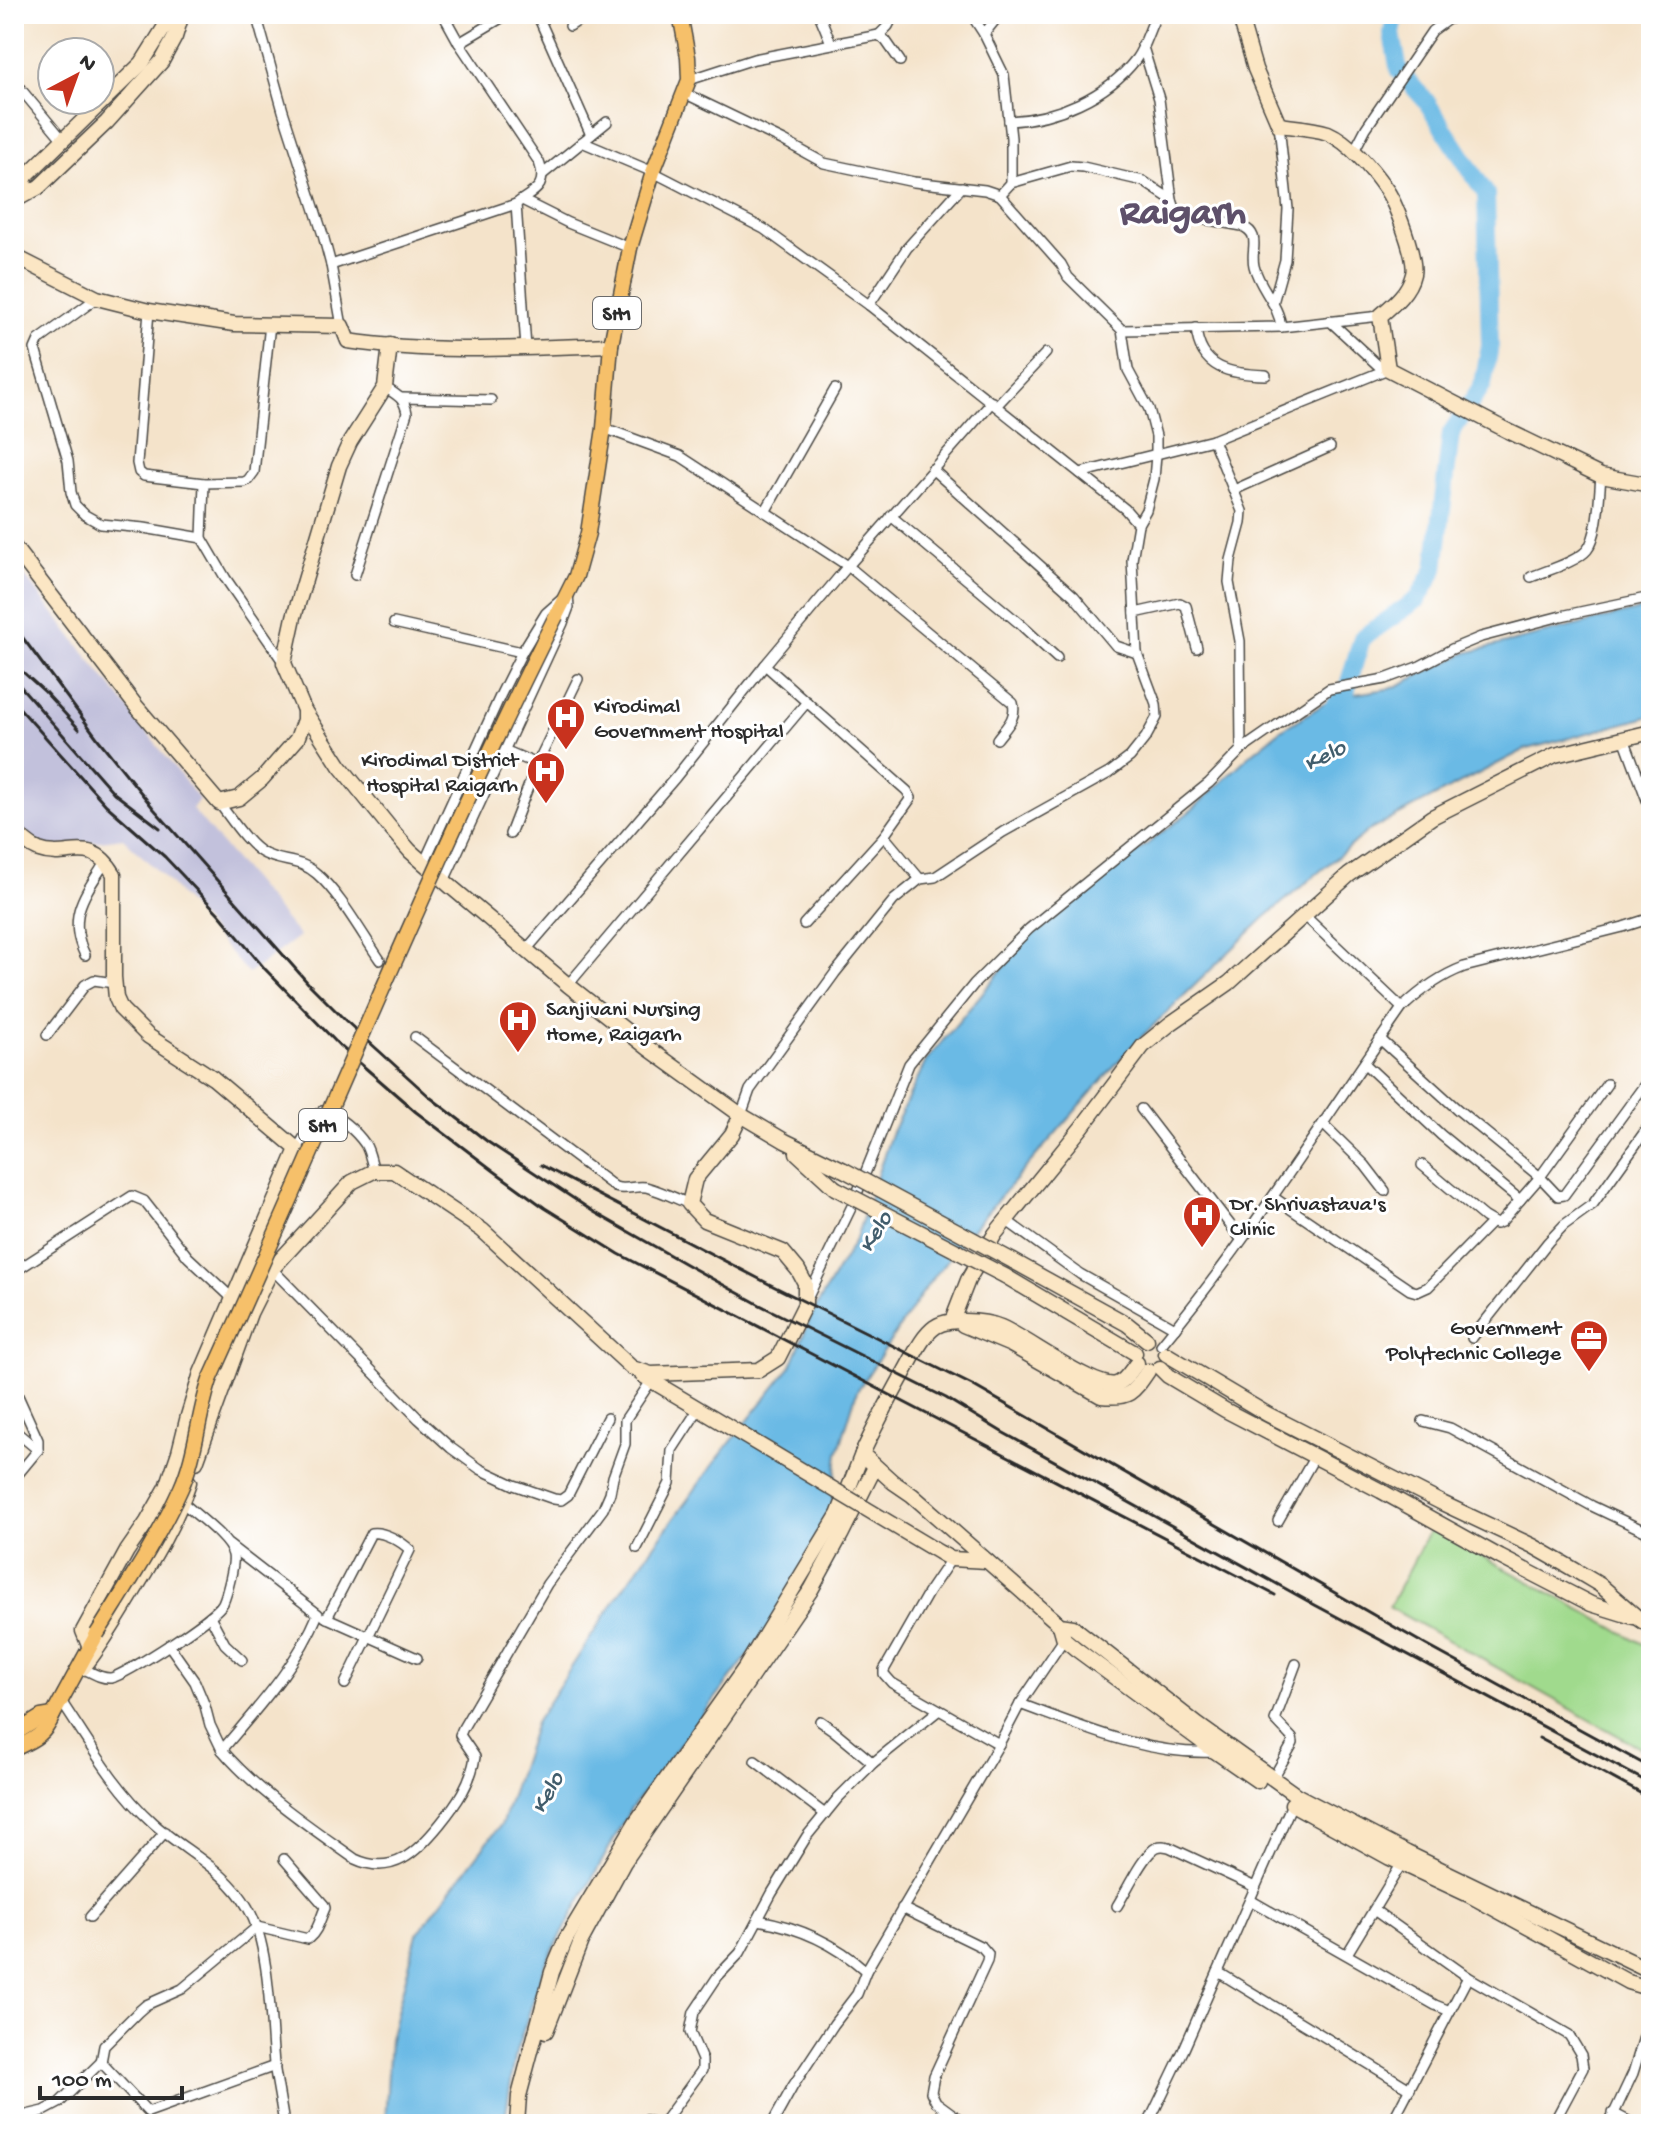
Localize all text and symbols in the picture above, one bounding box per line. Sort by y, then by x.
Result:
north arrow [36,36,116,116]
text: N [73,49,100,78]
district label: Raigarh [1120,193,1246,237]
road number: SH1 [593,297,641,329]
place label: Kirodimal Government Hospital [594,695,784,746]
hospital icon: Kirodimal Government Hospital [545,696,587,751]
water label: Kelo [1300,734,1353,780]
place label: Kirodimal District Hospital Raigarh [361,749,520,800]
hospital icon: Kirodimal District Hospital Raigarh [525,750,567,805]
place label: Sanjivani Nursing Home, Raigarh [546,998,701,1049]
hospital icon: Sanjivani Nursing Home, Raigarh [497,999,539,1054]
road number: SH1 [299,1109,347,1141]
place label: Dr. Shrivastava's Clinic [1228,1193,1387,1244]
hospital icon: Dr. Shrivastava's Clinic [1181,1194,1223,1249]
water label: Kelo [853,1205,901,1259]
place label: Government Polytechnic College [1385,1317,1563,1368]
office icon: Government Polytechnic College [1568,1318,1610,1373]
water label: Kelo [526,1766,573,1820]
scale bar [40,2050,182,2100]
text: 100 m [51,2067,112,2096]

